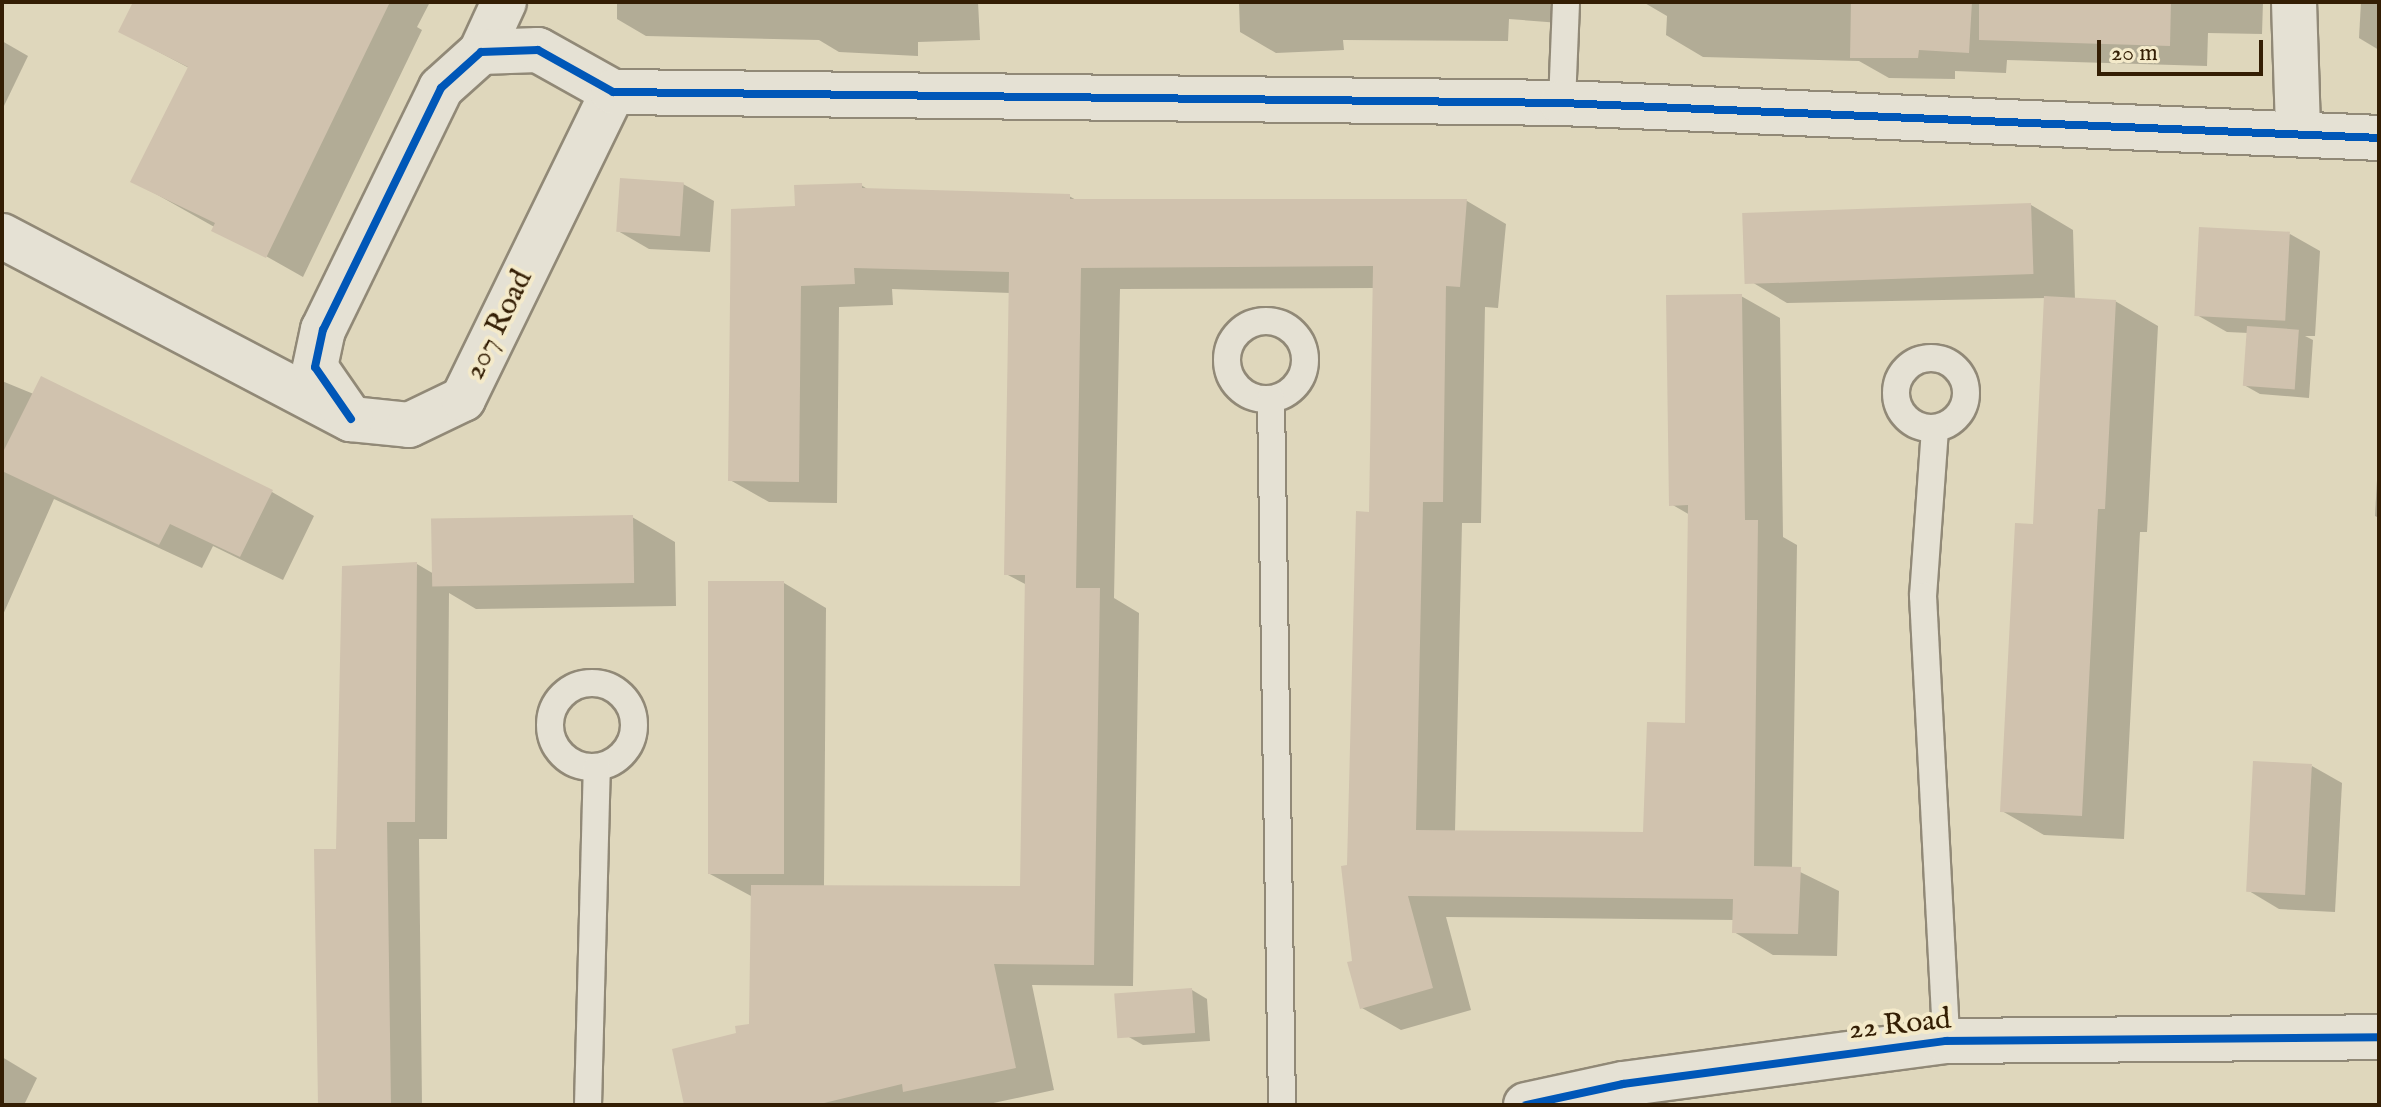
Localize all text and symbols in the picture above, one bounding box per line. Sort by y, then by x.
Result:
scale bar [2101,24,2267,74]
text: 20 m [2111,38,2158,69]
street label: 207 Road [457,264,541,386]
street label: 22 Road [1847,1002,1953,1048]

